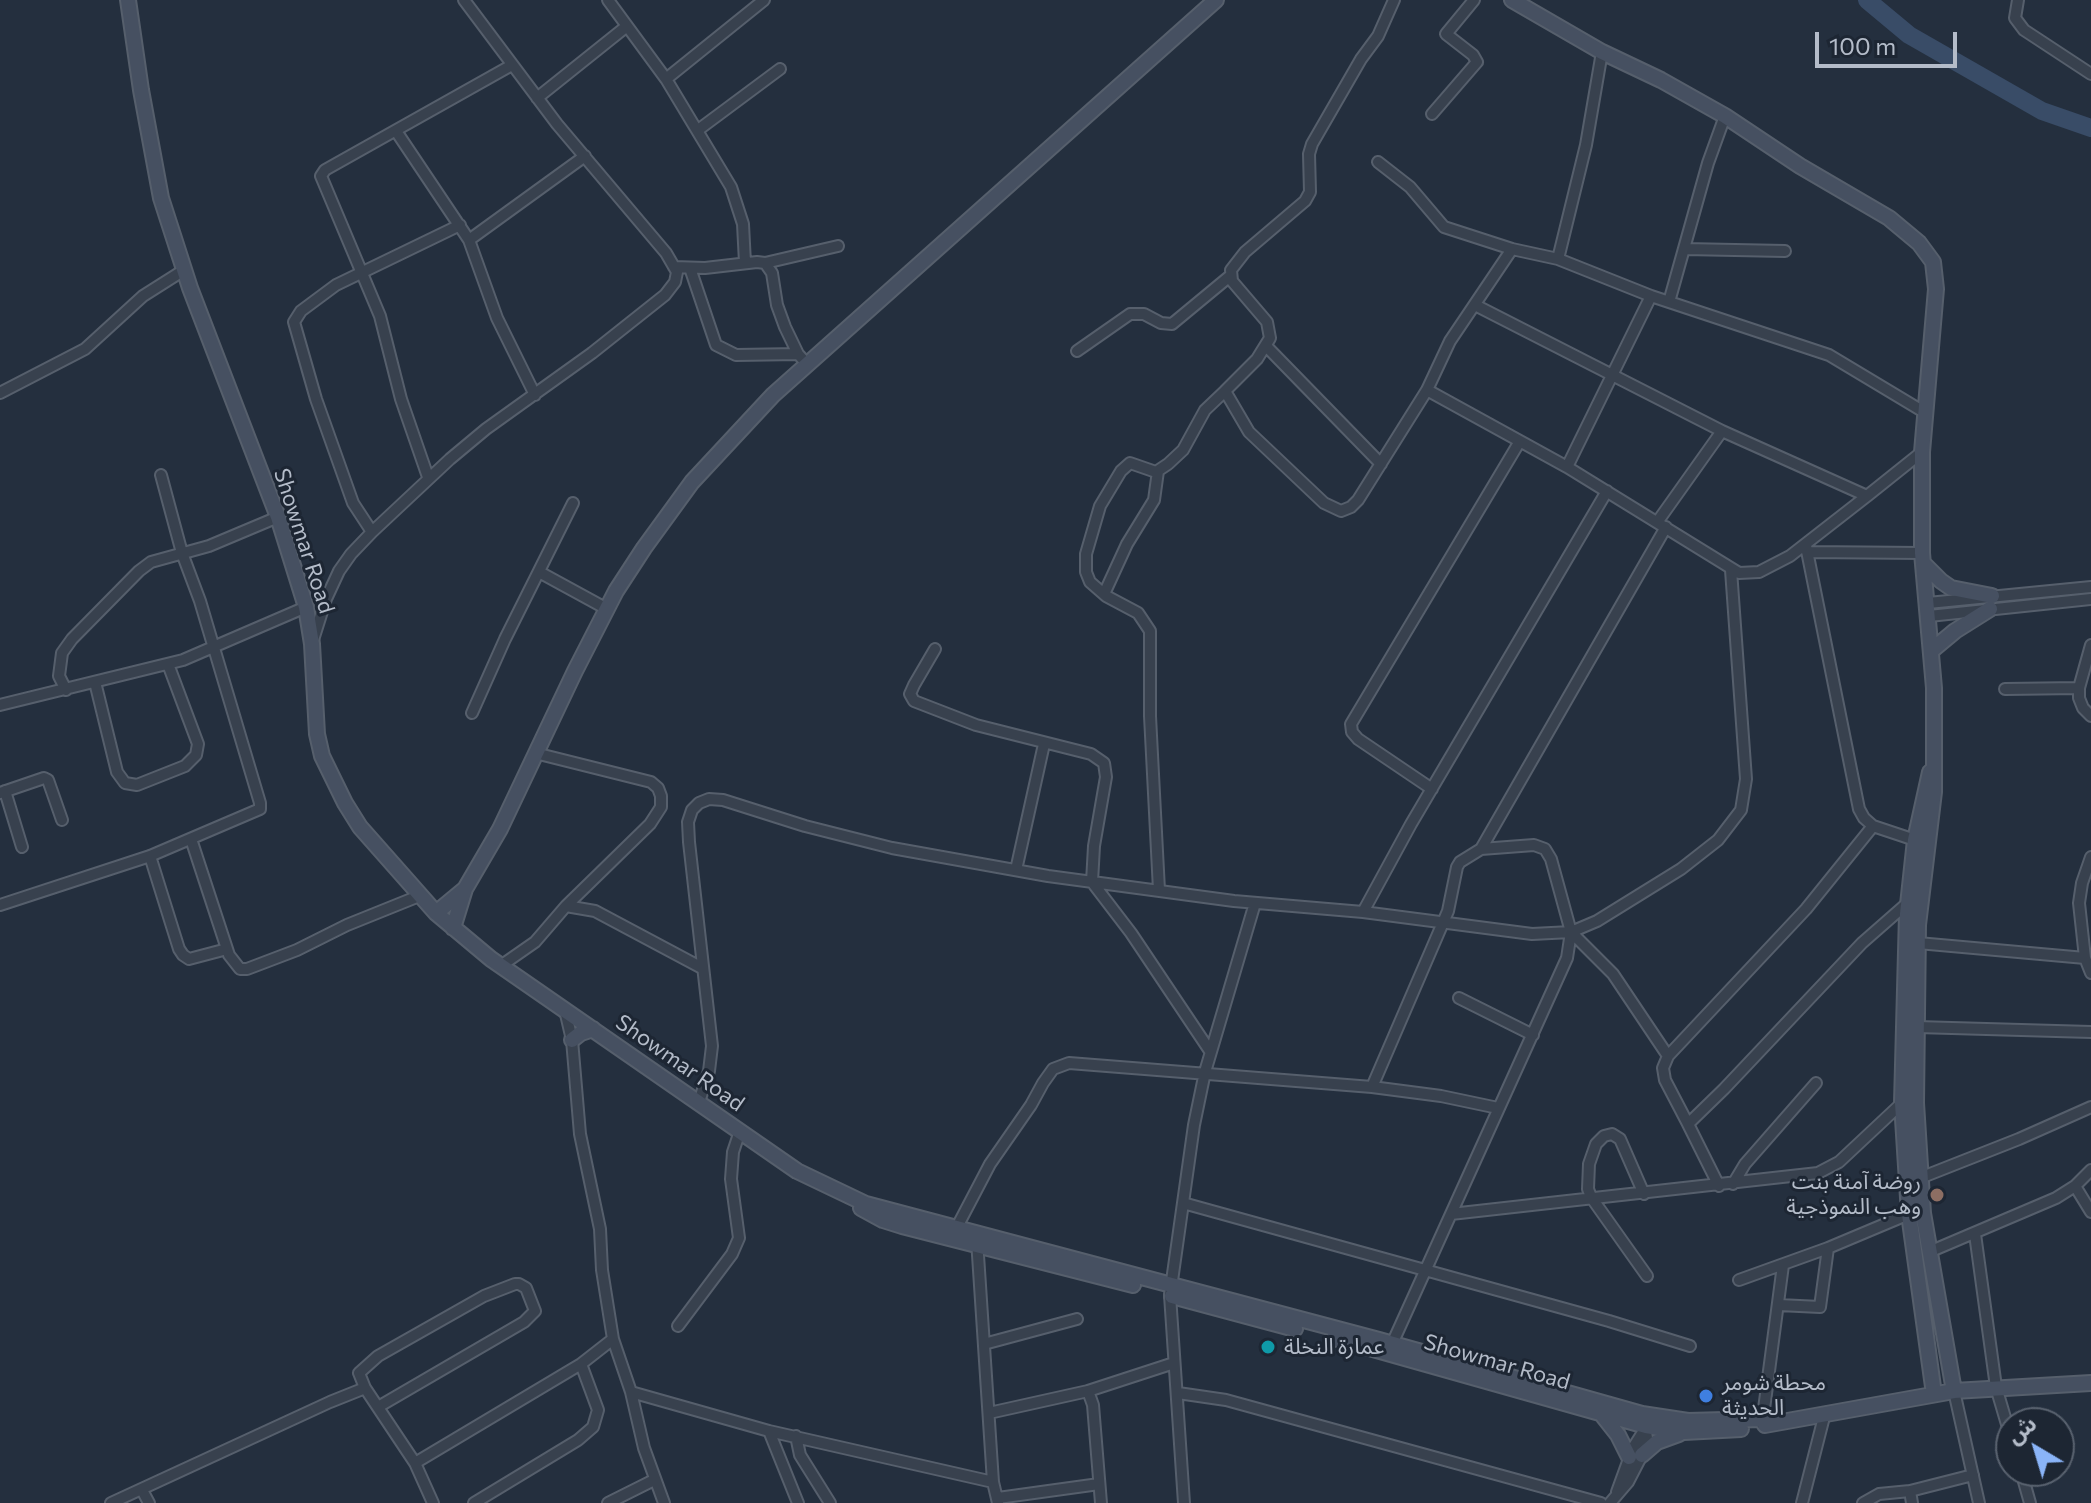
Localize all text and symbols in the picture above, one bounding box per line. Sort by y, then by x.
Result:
scale bar [1819,16,1961,66]
text: 100 m [1829,31,1896,60]
street label: Showmar Road [268,465,340,617]
street label: Showmar Road [611,1009,749,1117]
place label: روضة آمنة بنت وهب النموذجية [1786,1169,1921,1220]
marker: روضة آمنة بنت وهب النموذجية [1928,1186,1946,1204]
street label: Showmar Road [1421,1329,1573,1395]
place label: عمارة النخلة [1284,1334,1384,1360]
marker: عمارة النخلة [1259,1338,1277,1356]
place label: محطة شومر الحديثة [1722,1370,1826,1422]
marker: محطة شومر الحديثة [1697,1387,1715,1405]
north arrow [1995,1407,2075,1487]
text: ش [2001,1409,2041,1449]

